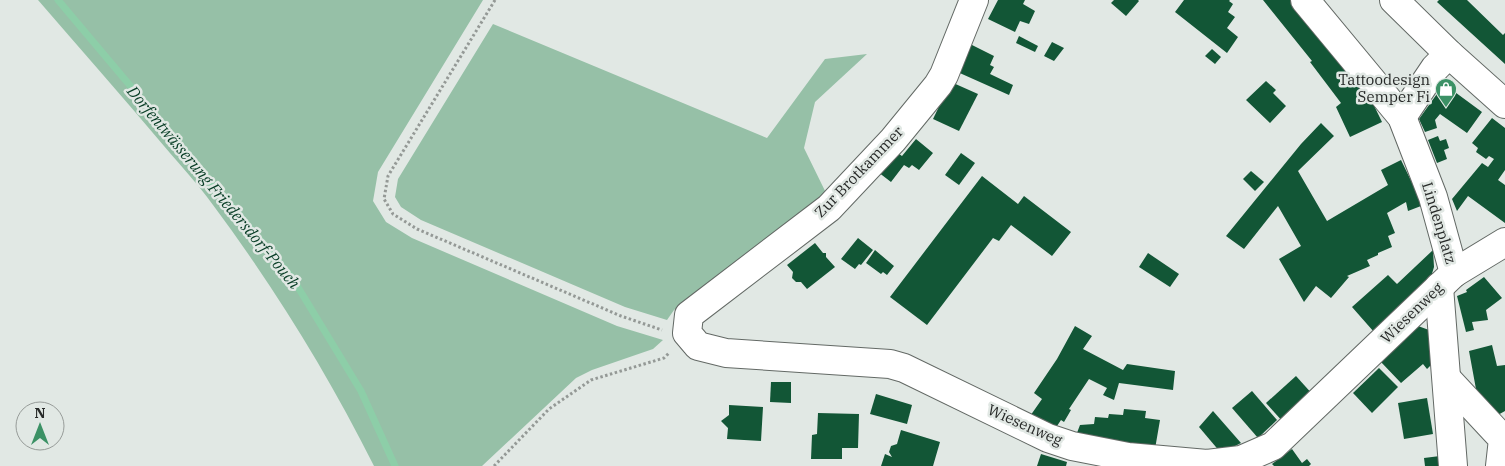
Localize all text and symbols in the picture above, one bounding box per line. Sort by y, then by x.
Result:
place label: Tattoodesign Semper Fi [1338,70,1430,106]
shop icon: Tattoodesign Semper Fi [1434,77,1458,108]
water label: Dorfentwässerung Friedersdorf-Pouch [123,81,305,293]
street label: Zur Brotkammer [810,122,907,221]
street label: Lindenplatz [1418,180,1461,266]
street label: Wiesenweg [1376,278,1447,347]
street label: Wiesenweg [985,400,1065,449]
north arrow [15,401,65,451]
text: N [34,404,46,422]

